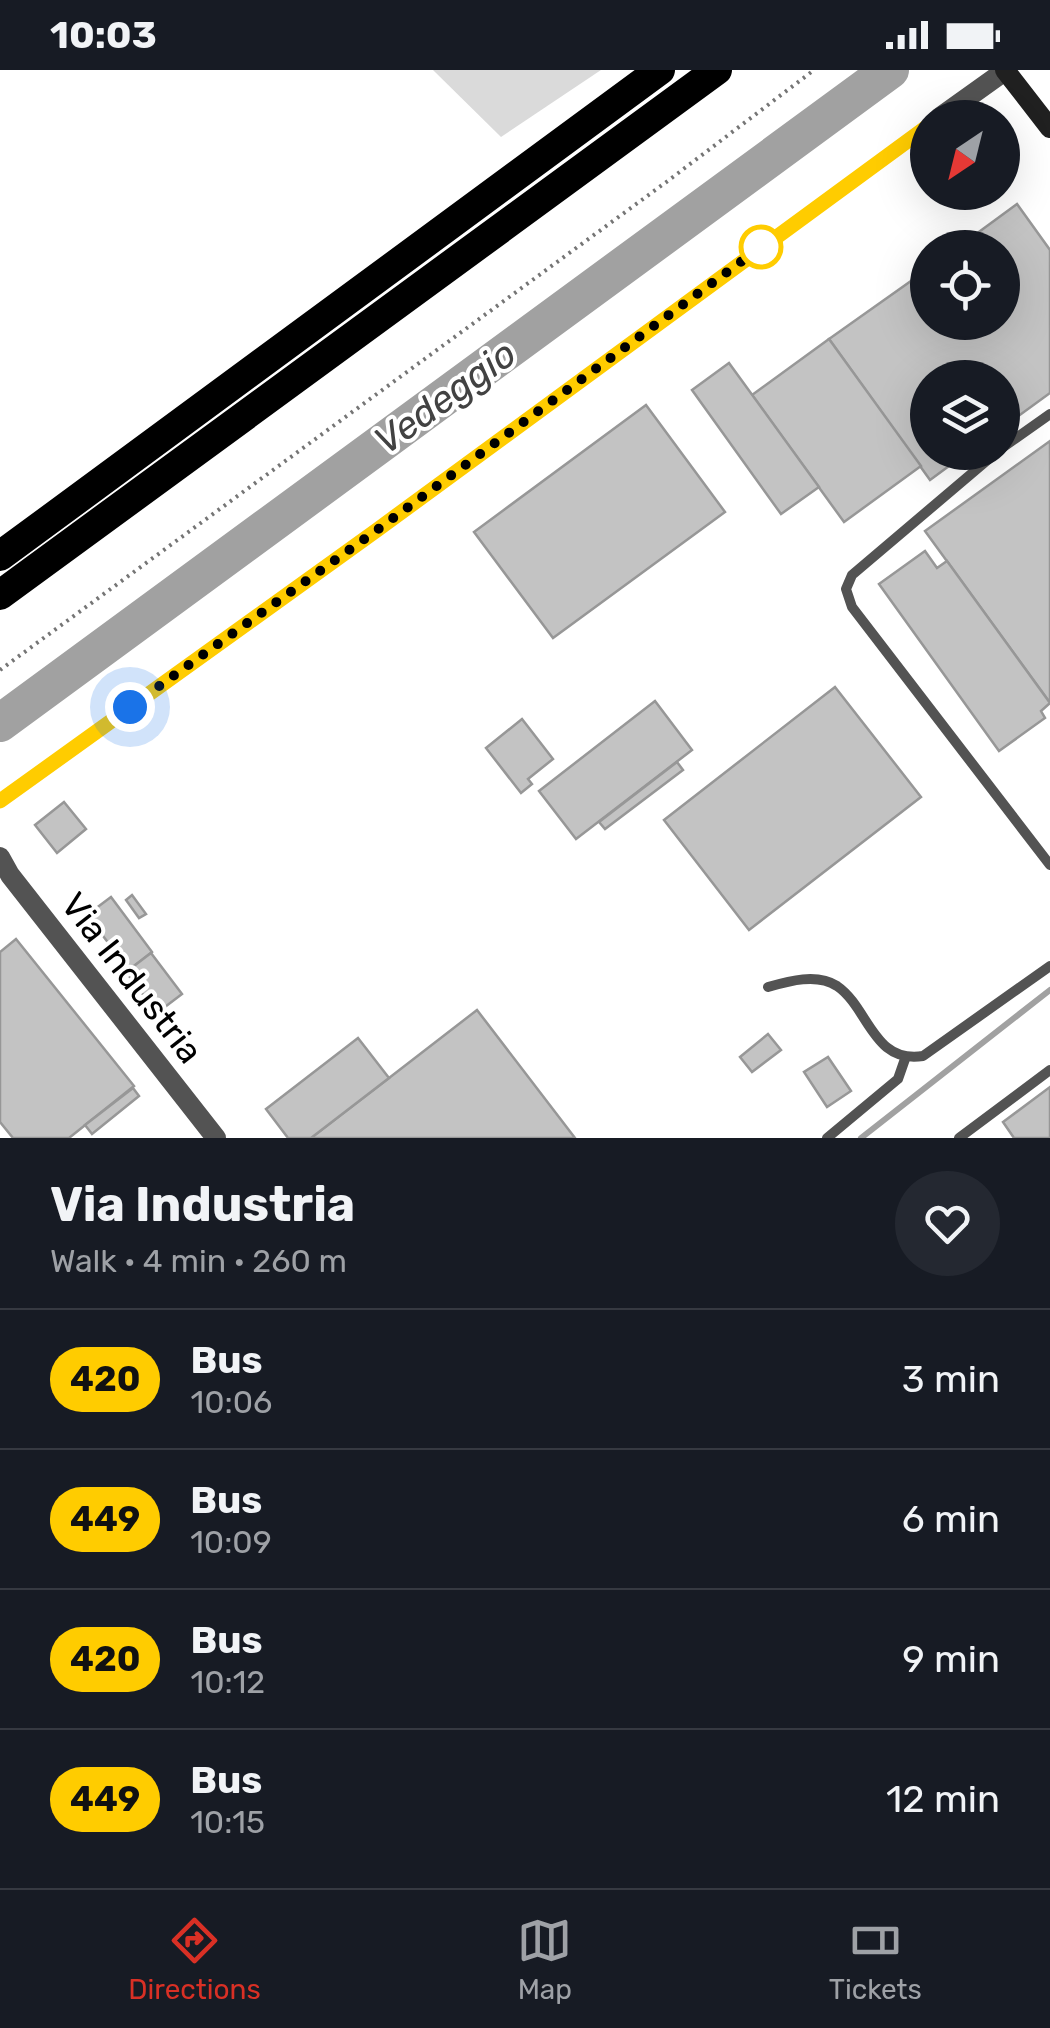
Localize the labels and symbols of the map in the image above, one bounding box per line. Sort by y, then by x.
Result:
north arrow [910,100,1020,210]
unlabelled marker [740,226,782,268]
water label: Vedeggio [365,330,525,464]
your location [105,682,155,732]
street label: Via Industria [53,885,211,1071]

